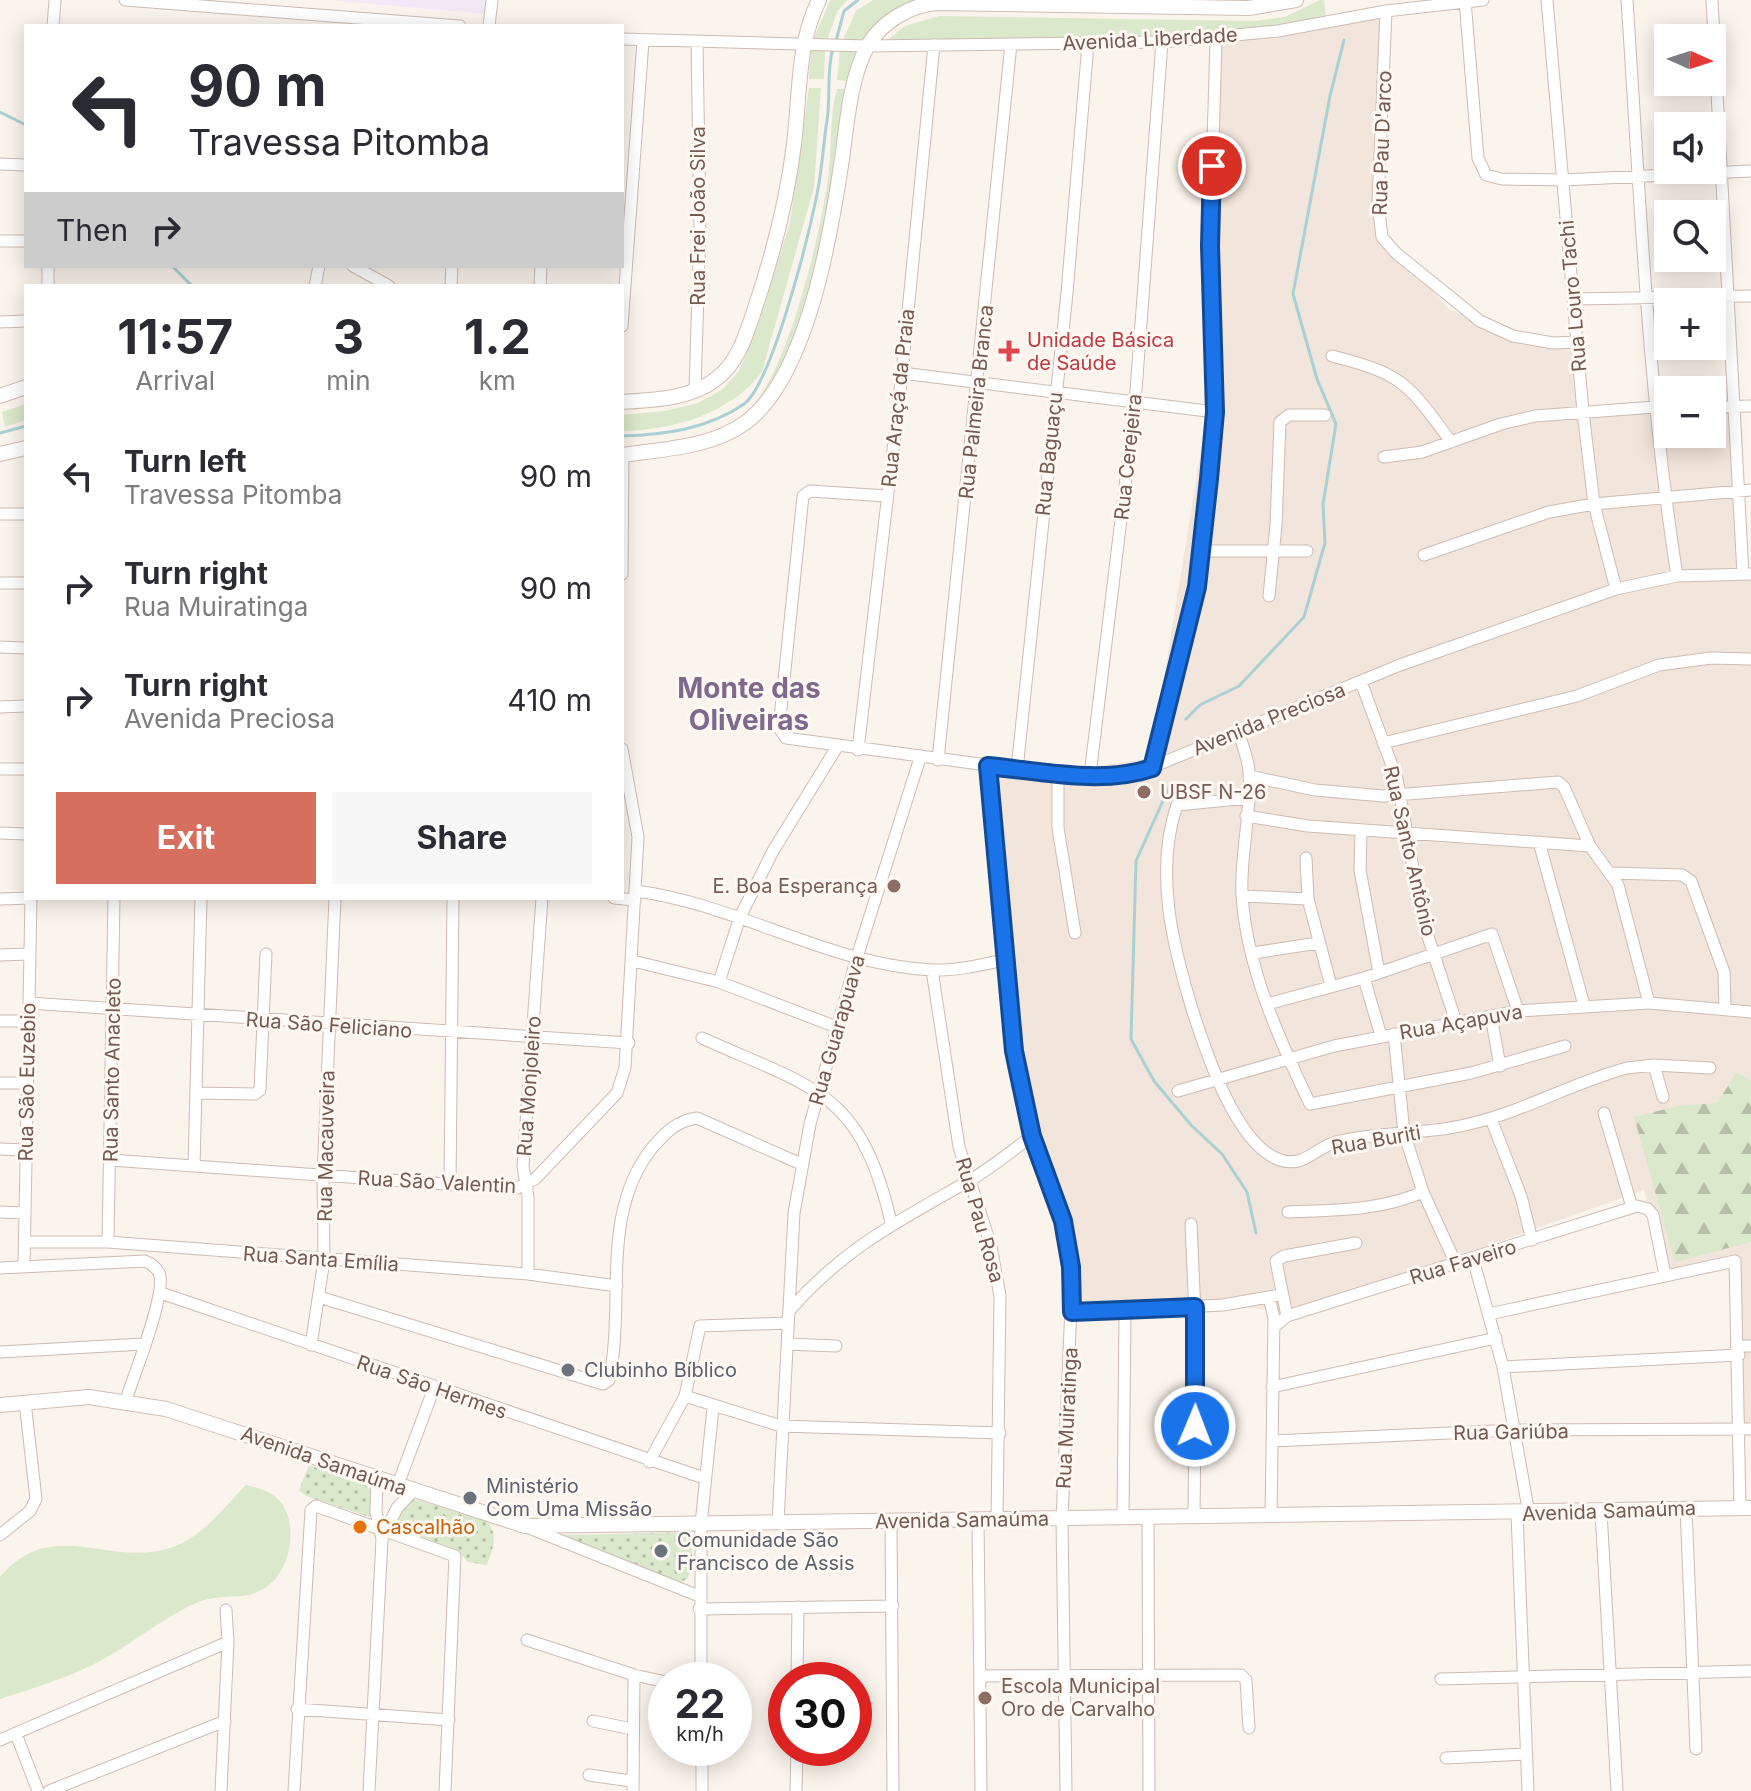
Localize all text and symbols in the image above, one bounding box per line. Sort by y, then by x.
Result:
street label: Avenida Liberdade [1062,22,1238,56]
north arrow [1654,24,1726,96]
map controls [1654,24,1726,448]
text: 90 m [188,52,327,120]
icon: left [56,56,160,160]
street label: Rua Pau D'arco [1367,70,1397,216]
button: sound [1654,112,1726,184]
text: Travessa Pitomba [188,120,490,164]
street label: Rua Frei João Silva [686,126,710,306]
pin [1178,132,1246,200]
icon: arrive [1190,144,1234,188]
button: search [1654,200,1726,272]
icon: right [144,208,188,252]
text: Then [56,212,128,248]
street label: Rua Louro Tachi [1554,219,1592,373]
button: + [1654,288,1726,360]
street label: Rua Palmeira Branca [954,304,998,500]
text: 11:57 [117,307,233,366]
text: 3 [333,307,364,366]
text: 1.2 [464,307,531,366]
street label: Rua Araçá da Praia [877,308,919,488]
place label: Unidade Básica de Saúde [1027,328,1174,375]
marker: Unidade Básica de Saúde [998,340,1020,362]
text: Arrival [135,365,215,396]
text: min [326,365,371,396]
text: km [479,365,516,396]
button: − [1654,376,1726,448]
street label: Rua Baguaçu [1031,391,1067,517]
street label: Rua Cerejeira [1109,393,1147,521]
text: Turn left [124,443,246,479]
icon: left [56,454,100,498]
text: 90 m [520,458,592,494]
text: Travessa Pitomba [124,479,342,510]
text: Turn right [124,555,268,591]
icon: right [56,566,100,610]
text: 90 m [520,570,592,606]
text: Rua Muiratinga [124,591,308,622]
text: Turn right [124,667,268,703]
district label: Monte das Oliveiras [677,671,821,737]
street label: Avenida Preciosa [1189,677,1349,761]
icon: right [56,678,100,722]
text: 410 m [507,682,592,718]
text: Avenida Preciosa [124,703,335,734]
street label: Rua Santo Antônio [1379,764,1441,938]
place label: UBSF N-26 [1160,780,1266,804]
marker: UBSF N-26 [1135,783,1153,801]
button: Exit [56,792,316,884]
button: Share [332,792,592,884]
place label: E. Boa Esperança [713,874,878,898]
marker: E. Boa Esperança [885,877,903,895]
street label: Rua Guarapuava [804,952,870,1108]
street label: Rua Santo Anacleto [98,978,126,1162]
street label: Rua Açapuva [1398,999,1524,1045]
street label: Rua São Euzebio [14,1003,40,1161]
street label: Rua São Feliciano [245,1007,413,1043]
street label: Rua Monjoleiro [512,1015,546,1157]
street label: Rua Macauveira [313,1070,339,1222]
street label: Rua Buriti [1329,1120,1423,1160]
street label: Rua Pau Rosa [951,1155,1009,1285]
street label: Rua São Valentin [357,1166,517,1198]
street label: Rua Faveiro [1407,1234,1519,1290]
street label: Rua Santa Emília [242,1242,400,1276]
street label: Rua Muiratinga [1051,1347,1083,1489]
street label: Rua São Hermes [354,1350,510,1424]
place label: Clubinho Bíblico [584,1358,737,1382]
marker: Clubinho Bíblico [559,1361,577,1379]
position arrow [1153,1384,1237,1468]
street label: Rua Gariúba [1453,1419,1569,1445]
street label: Avenida Samaúma [238,1421,410,1501]
place label: Ministério Com Uma Missão [486,1474,652,1521]
marker: Ministério Com Uma Missão [461,1489,479,1507]
street label: Avenida Samaúma [1522,1496,1696,1526]
street label: Avenida Samaúma [875,1506,1049,1534]
place label: Cascalhão [376,1515,475,1539]
marker: Cascalhão [351,1518,369,1536]
place label: Comunidade São Francisco de Assis [677,1528,855,1575]
marker: Comunidade São Francisco de Assis [652,1542,670,1560]
speed limit sign: 30 [768,1662,872,1766]
place label: Escola Municipal Oro de Carvalho [1001,1674,1160,1721]
text: 22 [675,1679,725,1728]
marker: Escola Municipal Oro de Carvalho [976,1689,994,1707]
text: km/h [676,1722,724,1746]

